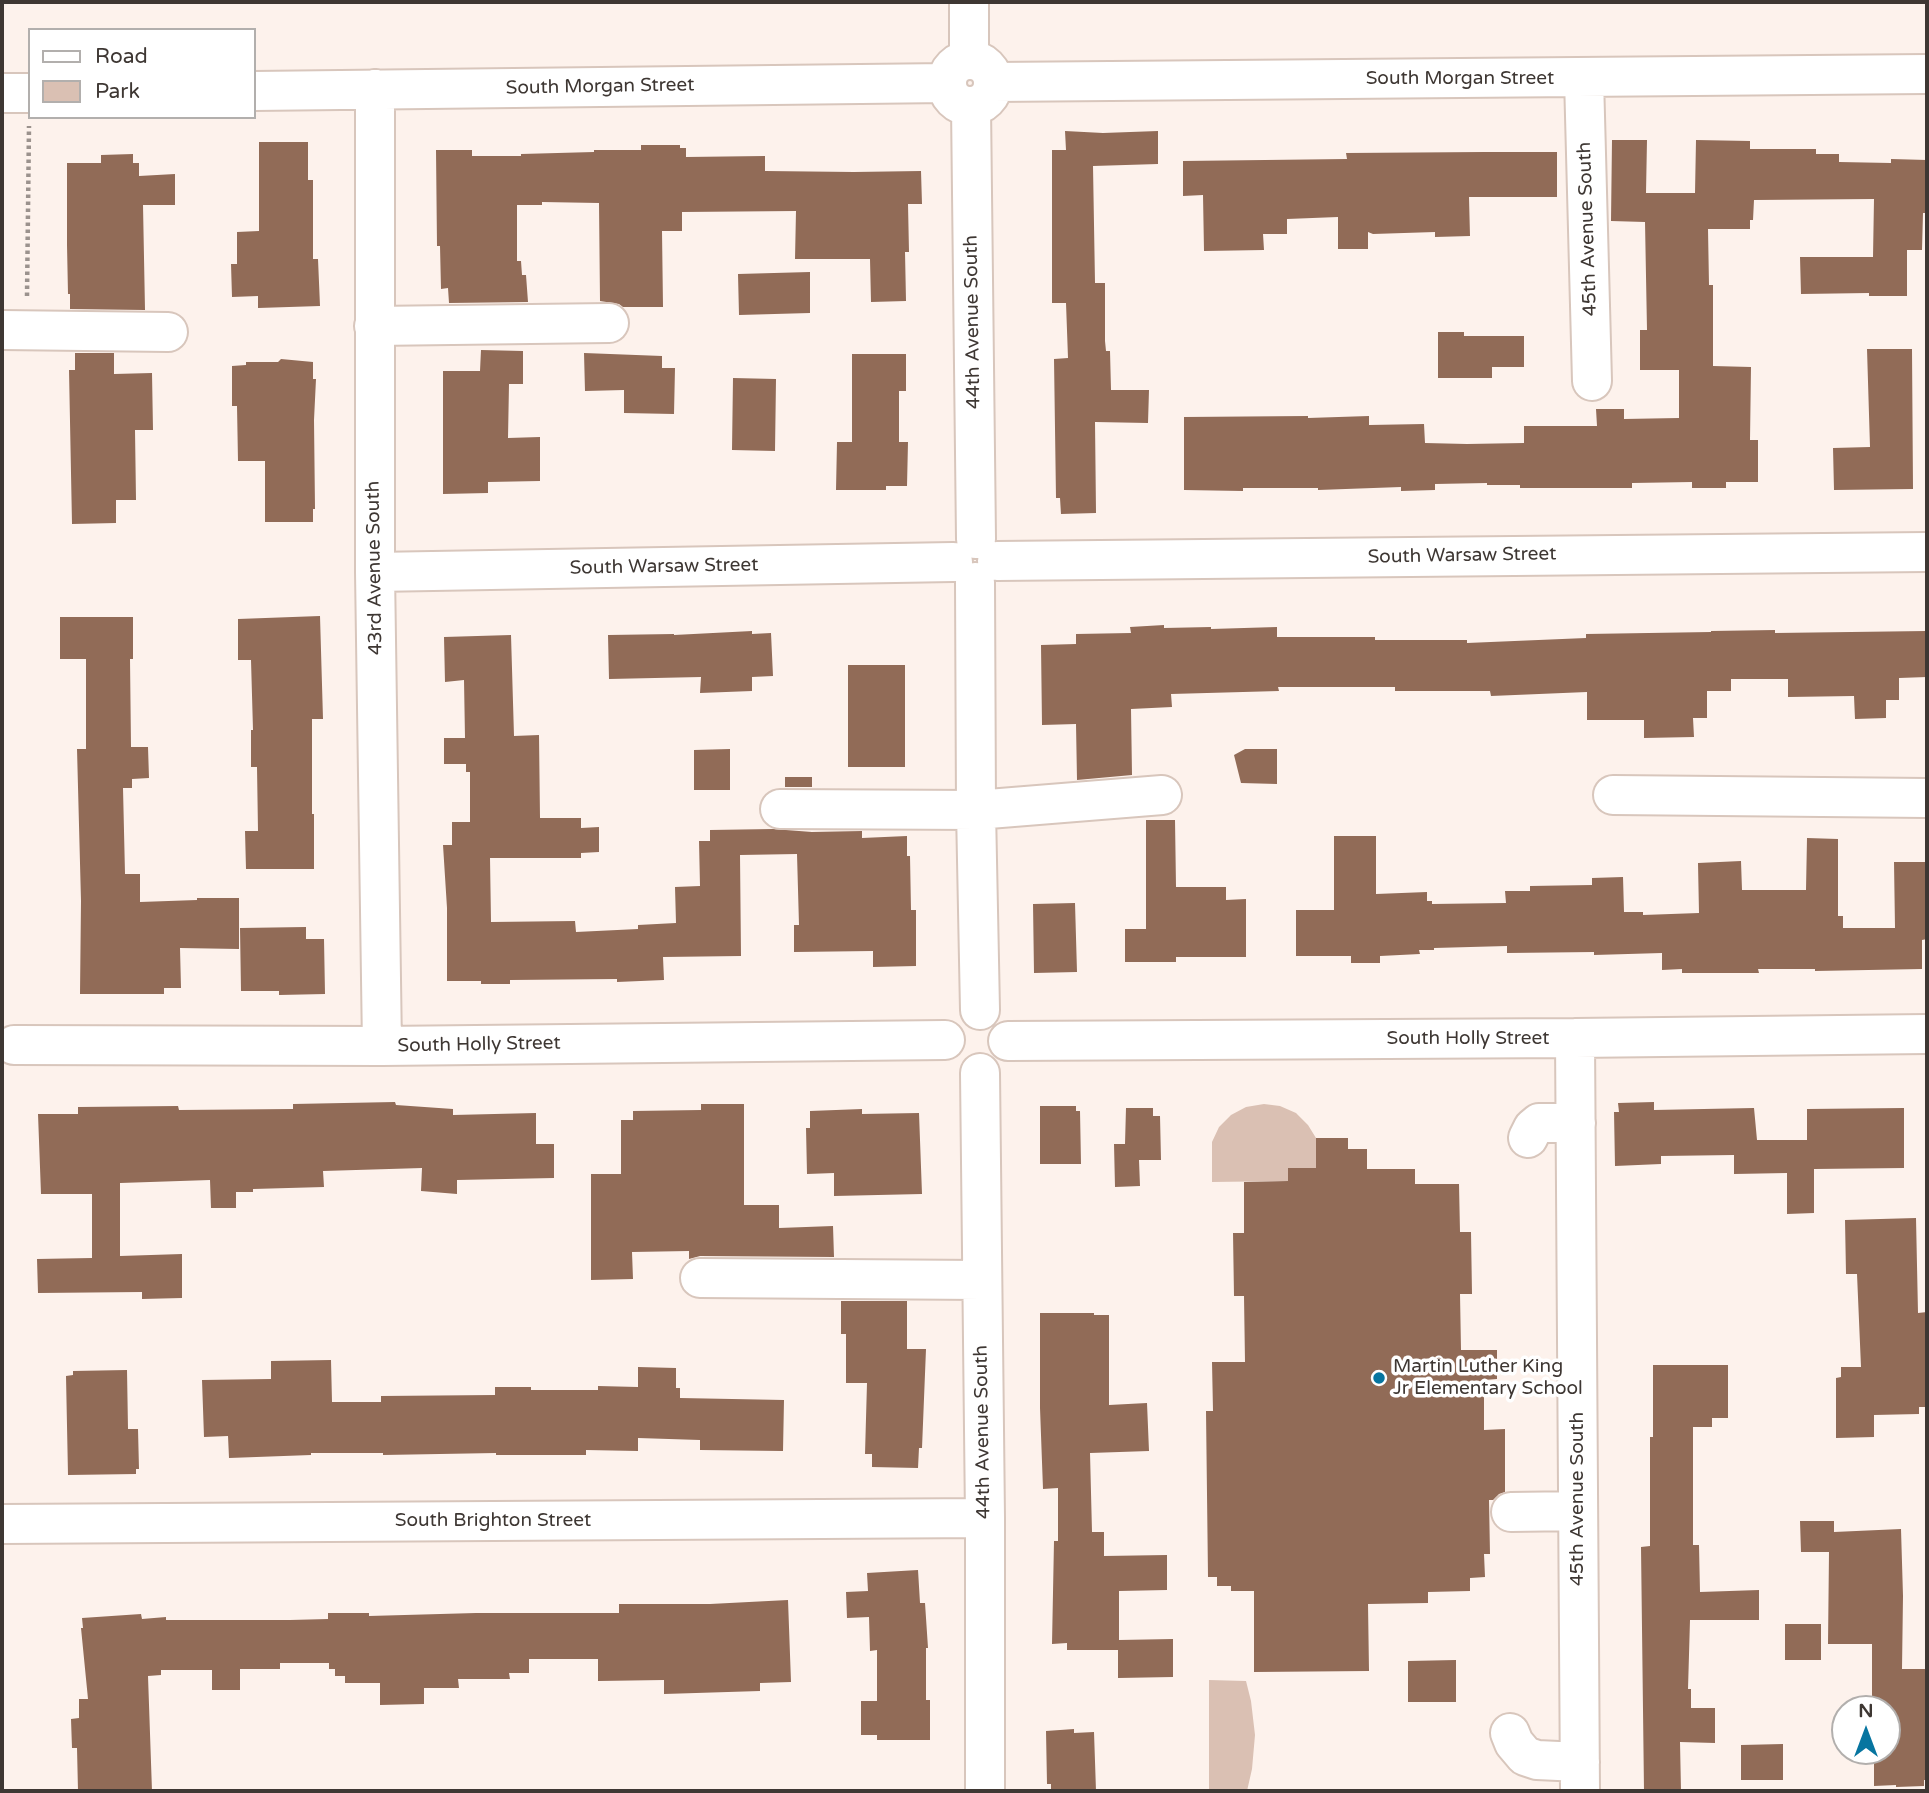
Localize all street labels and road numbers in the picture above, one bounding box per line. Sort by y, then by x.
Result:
street label: South Morgan Street [1366,68,1554,90]
street label: South Morgan Street [505,74,695,100]
street label: 45th Avenue South [1574,142,1602,316]
street label: 44th Avenue South [960,235,986,409]
street label: 43rd Avenue South [362,481,388,655]
street label: South Warsaw Street [1367,543,1557,569]
street label: South Warsaw Street [569,554,759,580]
street label: South Holly Street [1386,1028,1550,1050]
street label: South Holly Street [397,1032,561,1058]
street label: 44th Avenue South [970,1345,996,1519]
street label: 45th Avenue South [1567,1412,1589,1586]
street label: South Brighton Street [395,1510,591,1532]

